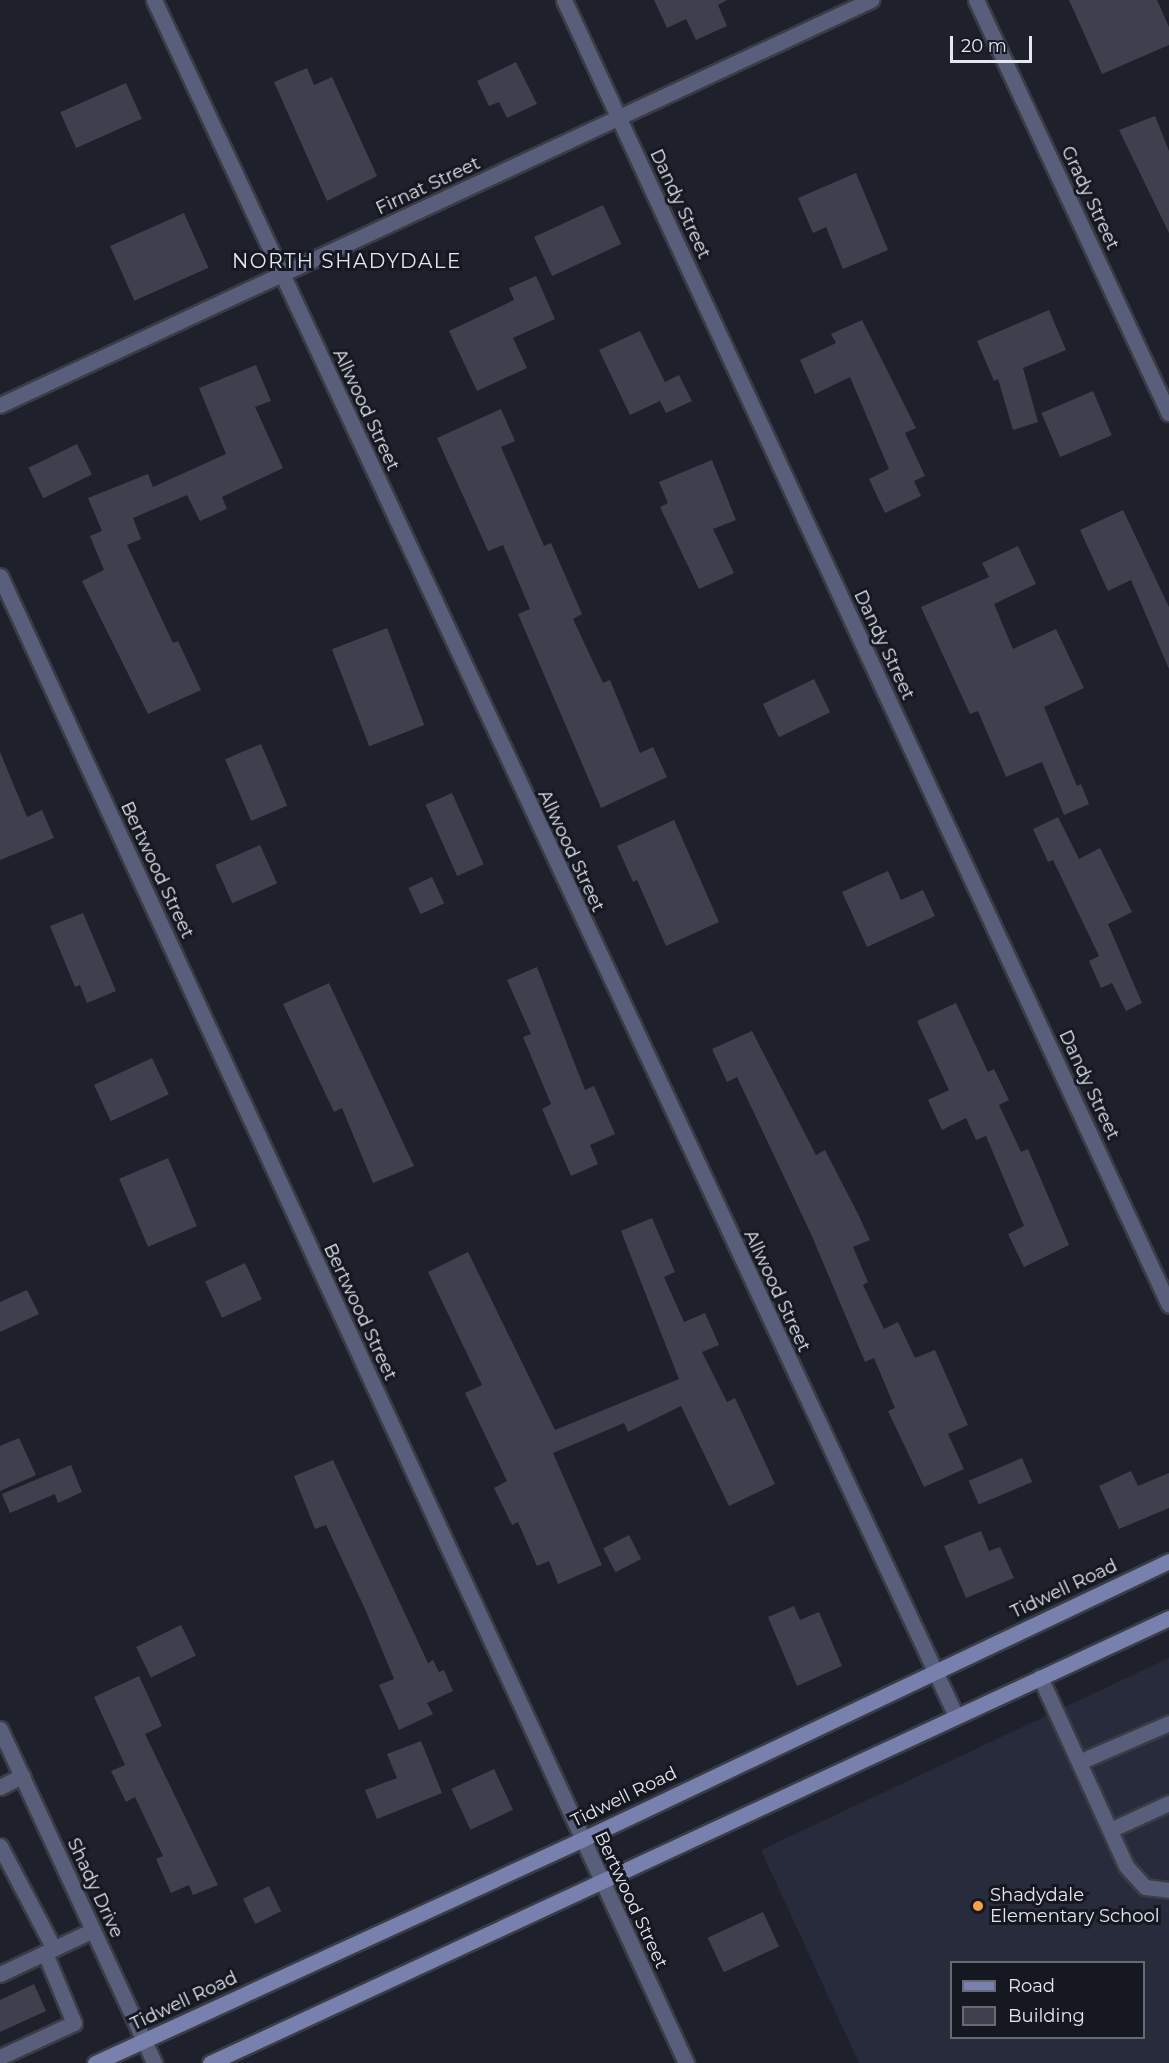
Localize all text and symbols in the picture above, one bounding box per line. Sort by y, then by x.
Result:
scale bar [953,24,1036,62]
text: 20 m [961,35,1007,57]
street label: Grady Street [1057,143,1123,253]
street label: Dandy Street [645,146,715,262]
street label: Firnat Street [372,152,484,220]
district label: NORTH SHADYDALE [232,249,462,273]
street label: Allwood Street [328,346,404,474]
street label: Dandy Street [849,587,919,703]
street label: Allwood Street [533,787,609,915]
street label: Bertwood Street [116,798,198,942]
street label: Dandy Street [1054,1027,1124,1143]
street label: Allwood Street [739,1227,815,1355]
street label: Bertwood Street [319,1240,401,1384]
street label: Tidwell Road [1007,1555,1121,1623]
street label: Tidwell Road [567,1762,681,1832]
street label: Bertwood Street [590,1828,672,1972]
street label: Shady Drive [62,1835,128,1941]
place label: Shadydale Elementary School [990,1885,1160,1928]
marker: Shadydale Elementary School [971,1899,985,1913]
legend [950,1961,1145,2039]
street label: Tidwell Road [127,1967,241,2035]
text: Road [1008,1975,1055,1997]
text: Building [1008,2005,1085,2027]

